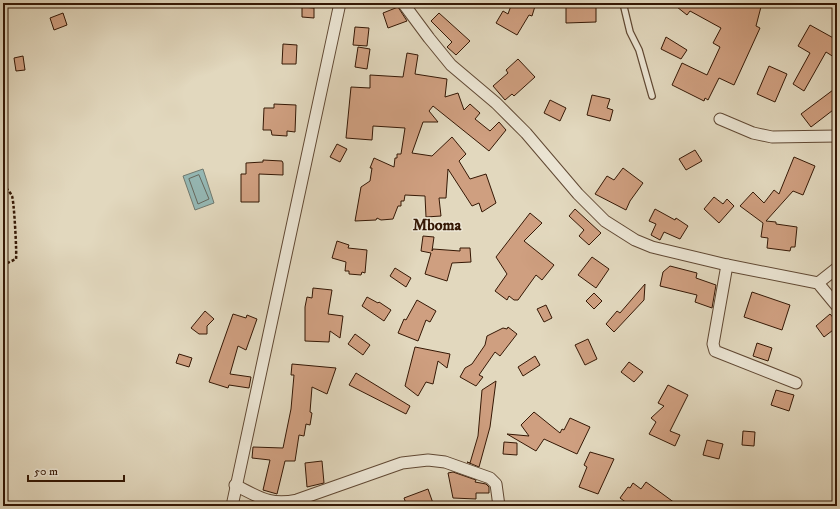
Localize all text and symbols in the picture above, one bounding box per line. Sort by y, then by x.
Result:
district label: Mboma [413,215,463,235]
scale bar [28,457,124,483]
text: 50 m [34,464,58,479]

